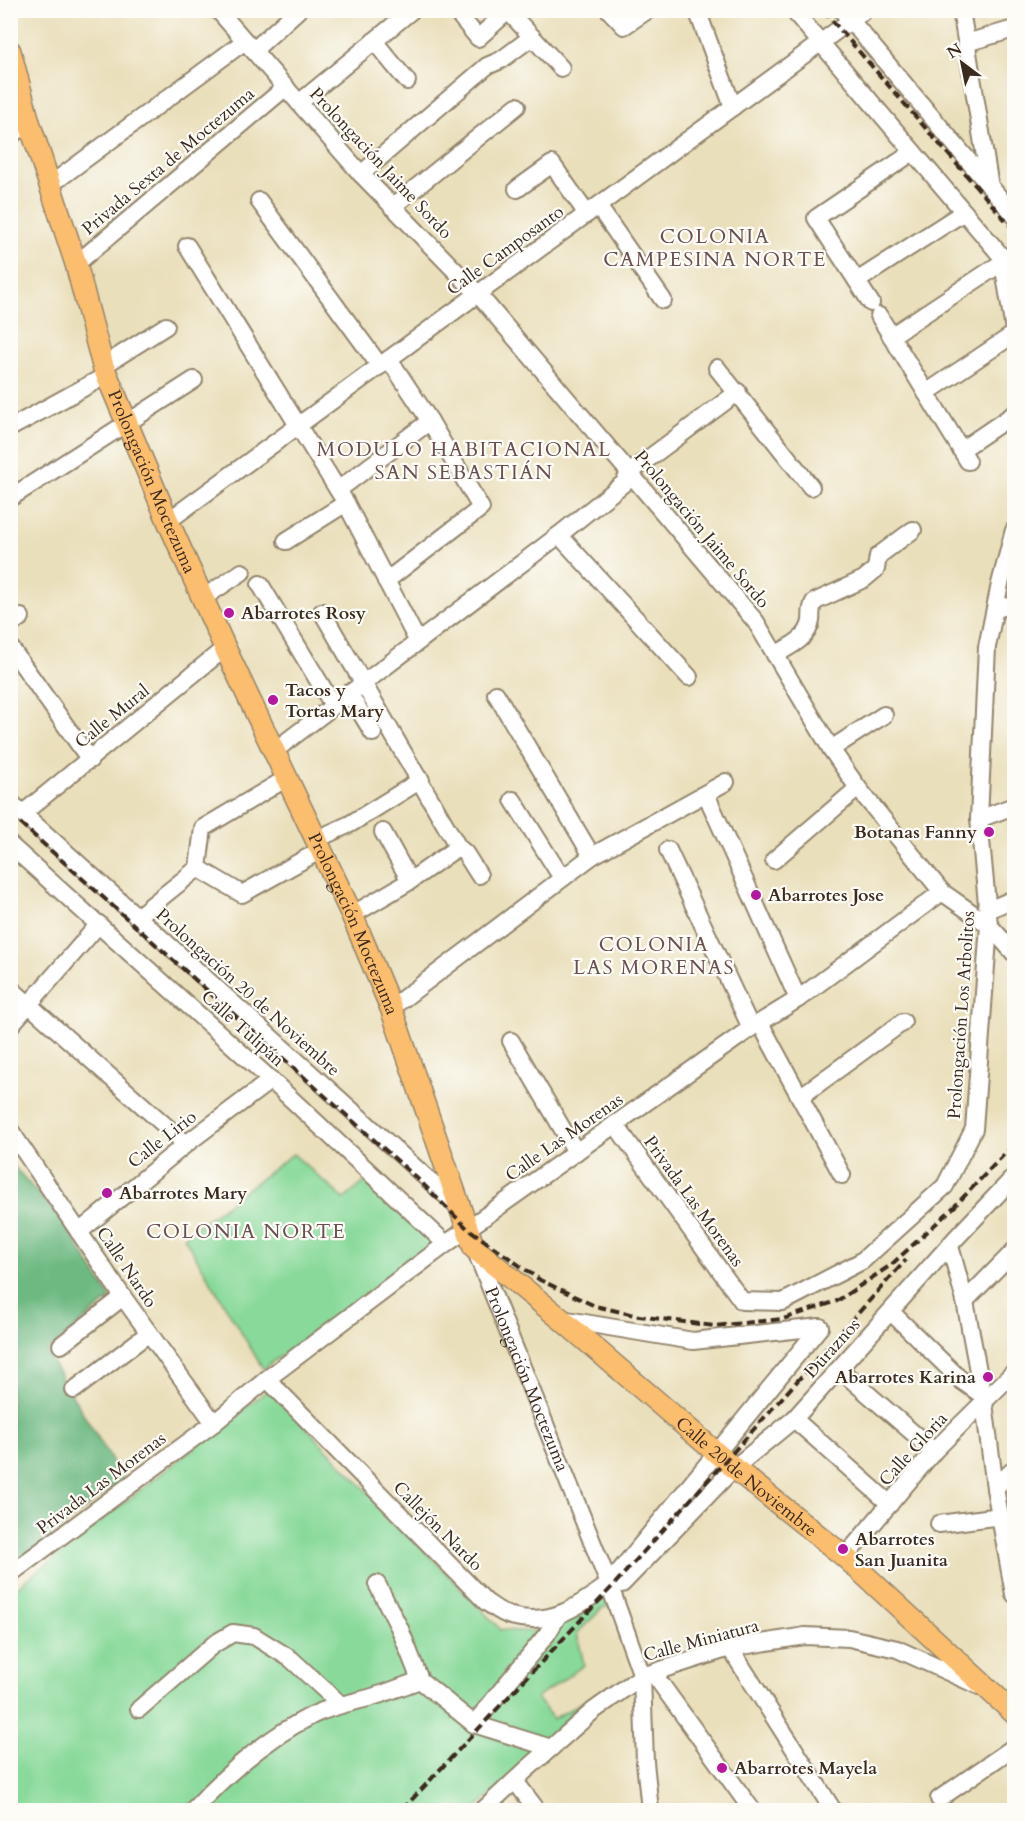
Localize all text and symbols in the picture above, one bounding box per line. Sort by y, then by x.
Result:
north arrow [932,33,992,93]
text: N [943,38,966,64]
street label: Privada Sexta de Moctezuma [77,82,260,241]
street label: Prolongación Jaime Sordo [304,82,458,245]
street label: Calle Camposanto [442,199,569,301]
district label: COLONIA CAMPESINA NORTE [603,223,827,273]
street label: Prolongación Moctezuma [101,386,202,578]
district label: MODULO HABITACIONAL SAN SEBASTIÁN [316,436,612,486]
street label: Prolongación Jaime Sordo [628,445,775,614]
place label: Abarrotes Rosy [241,601,367,626]
marker: Abarrotes Rosy [222,606,236,620]
street label: Calle Mural [70,678,155,754]
place label: Tacos y Tortas Mary [285,678,385,724]
marker: Tacos y Tortas Mary [266,693,280,707]
place label: Botanas Fanny [854,820,978,845]
marker: Botanas Fanny [982,825,996,839]
street label: Prolongación Moctezuma [302,828,404,1018]
place label: Abarrotes Jose [768,883,884,908]
marker: Abarrotes Jose [749,888,763,902]
street label: Prolongación 20 de Noviembre [150,903,345,1082]
street label: Prolongación Los Arbolitos [942,910,981,1120]
district label: COLONIA LAS MORENAS [573,931,735,981]
street label: Calle Tulipán [196,984,290,1073]
street label: Calle Las Morenas [500,1087,628,1187]
street label: Calle Lirio [123,1104,202,1174]
street label: Privada Las Morenas [638,1131,750,1272]
place label: Abarrotes Mary [119,1181,248,1206]
marker: Abarrotes Mary [100,1186,114,1200]
district label: COLONIA NORTE [146,1218,346,1245]
street label: Calle Nardo [90,1222,163,1313]
street label: Prolongación Moctezuma [478,1283,575,1476]
street label: Duraznos [799,1313,866,1384]
place label: Abarrotes Karina [835,1365,976,1390]
marker: Abarrotes Karina [981,1370,995,1384]
street label: Calle Gloria [873,1407,953,1492]
street label: Calle 20 de Noviembre [670,1411,822,1543]
street label: Privada Las Morenas [31,1426,171,1540]
street label: Callejón Nardo [387,1476,488,1577]
place label: Abarrotes San Juanita [855,1527,948,1573]
marker: Abarrotes San Juanita [836,1542,850,1556]
street label: Calle Miniatura [641,1613,762,1668]
place label: Abarrotes Mayela [734,1756,877,1781]
marker: Abarrotes Mayela [715,1761,729,1775]

